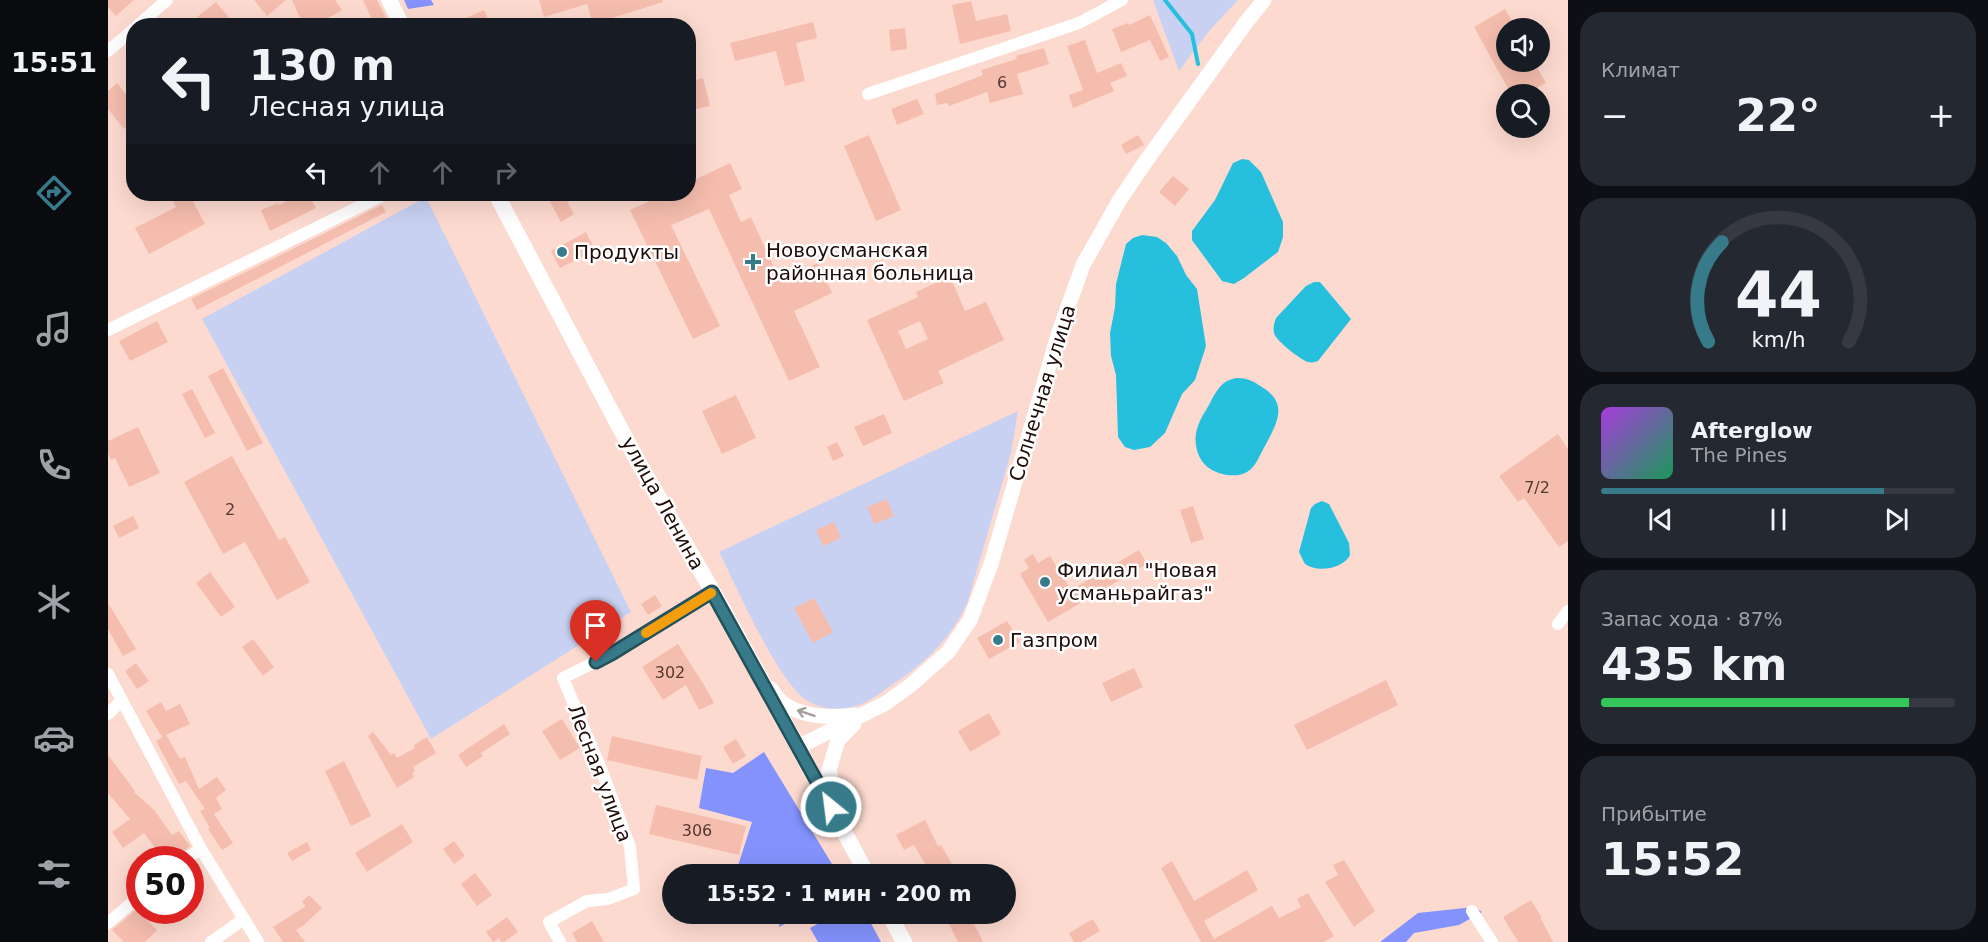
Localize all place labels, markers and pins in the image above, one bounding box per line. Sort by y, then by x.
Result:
place label: Новоусманская районная больница [766,238,974,285]
place label: Продукты [574,240,679,264]
marker: Продукты [555,245,569,259]
marker: Новоусманская районная больница [744,253,762,271]
place label: Филиал "Новая усманьрайгаз" [1057,558,1217,605]
marker: Филиал "Новая усманьрайгаз" [1038,575,1052,589]
pin [570,600,621,662]
place label: Газпром [1010,628,1098,652]
marker: Газпром [991,633,1005,647]

